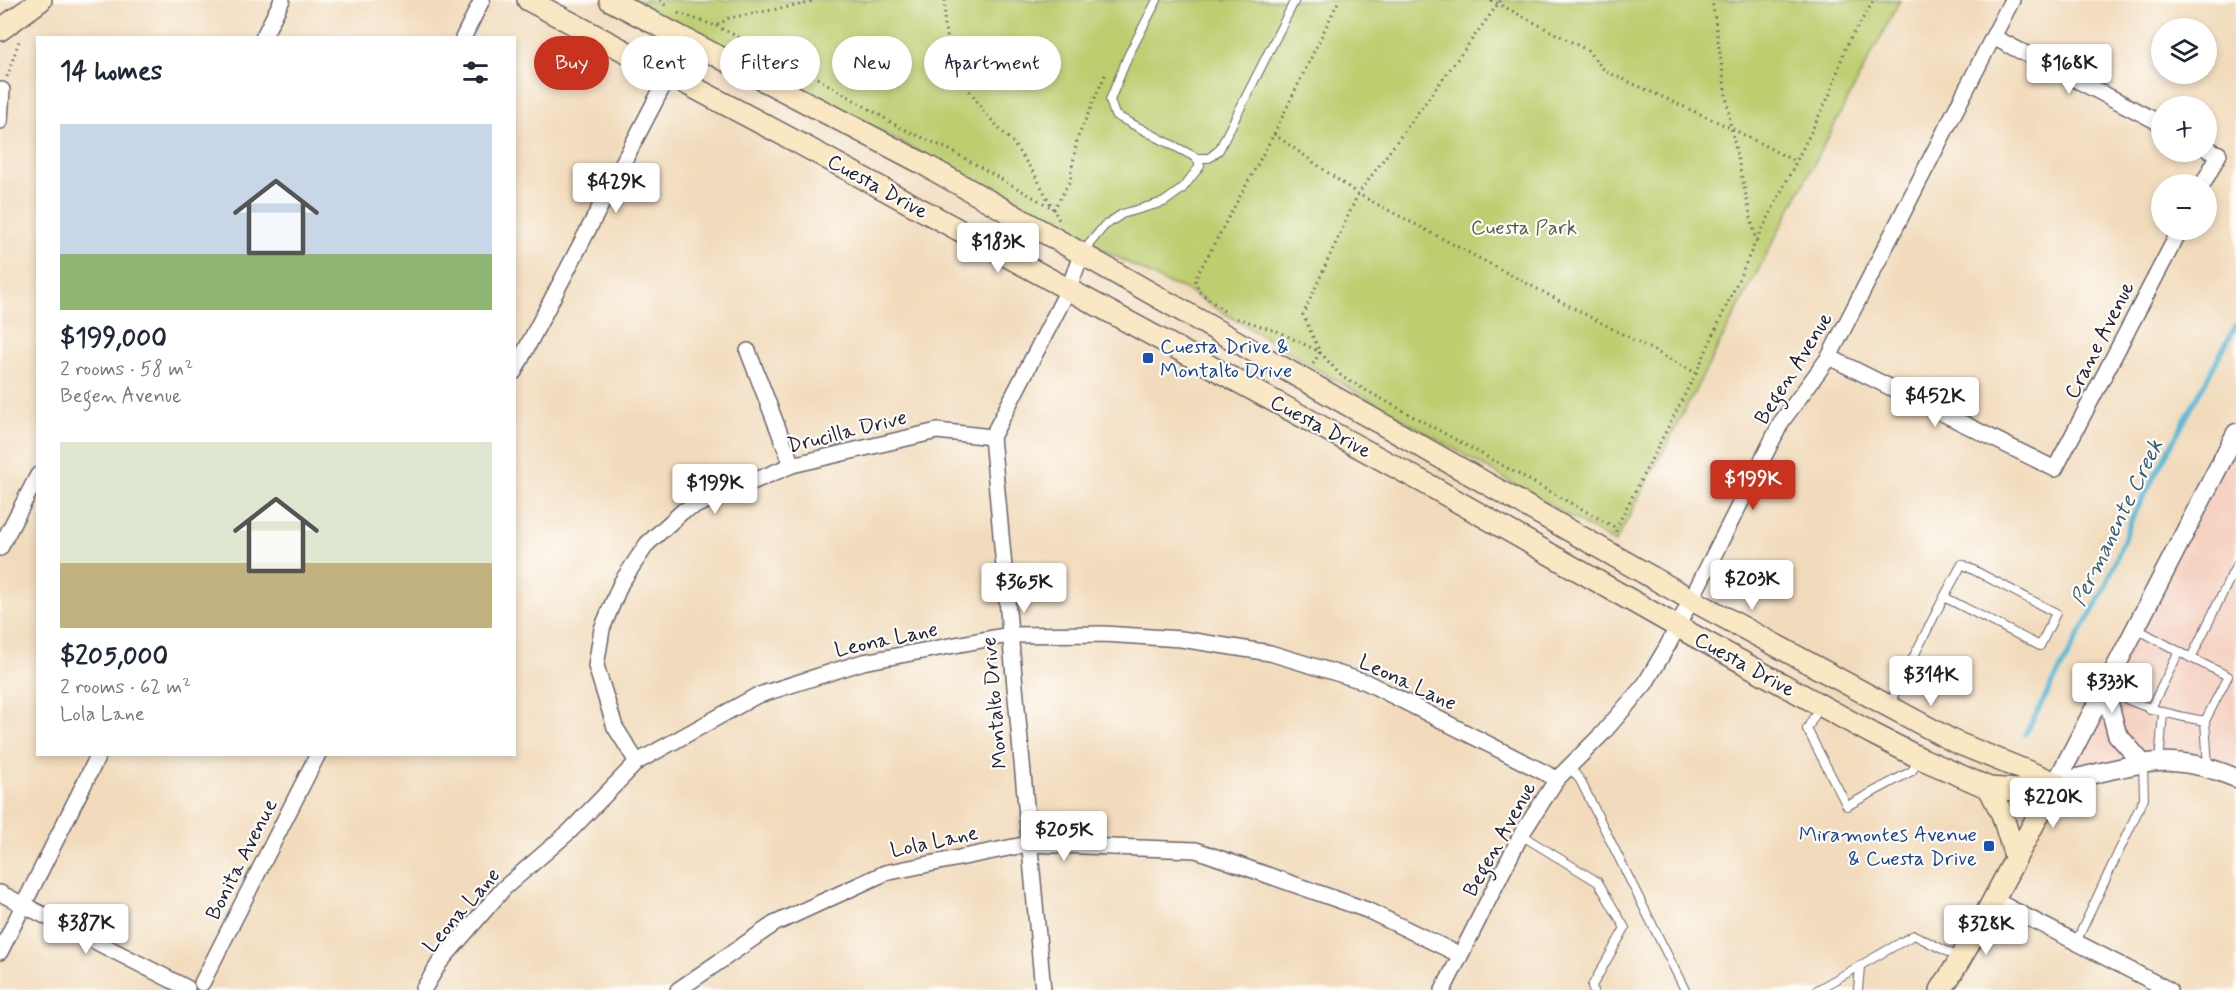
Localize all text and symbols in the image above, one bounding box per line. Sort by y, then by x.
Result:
map controls [2151,18,2217,240]
button: layers [2151,18,2217,84]
chip: Buy [534,36,609,90]
chip: Rent [621,36,708,90]
chip: Filters [720,36,820,90]
chip: New [832,36,912,90]
chip: Apartment [924,36,1061,90]
pin: $168K [2027,44,2111,95]
text: $168K [2041,50,2097,77]
text: 14 homes [60,55,162,89]
icon: filters [459,56,492,89]
button: + [2151,96,2217,162]
street label: Cuesta Drive [822,148,933,226]
icon: home [222,163,330,271]
pin: $429K [574,163,658,214]
text: $429K [587,169,645,196]
button: − [2151,174,2217,240]
park label: Cuesta Park [1471,214,1577,242]
pin: $183K [956,223,1040,274]
text: $183K [971,229,1025,256]
street label: Crane Avenue [2058,277,2142,404]
street label: Begen Avenue [1748,307,1841,431]
text: $199,000 [60,322,167,356]
place label: Cuesta Drive & Montalto Drive [1160,333,1292,385]
marker: Cuesta Drive & Montalto Drive [1141,351,1155,365]
text: 2 rooms · 58 m² [60,356,193,383]
pin: $452K [1893,377,1977,428]
text: Begen Avenue [60,383,181,410]
text: $452K [1905,383,1965,410]
street label: Cuesta Drive [1265,388,1376,465]
street label: Drucilla Drive [784,404,910,460]
water label: Permanente Creek [2065,435,2170,611]
pin: $199K [1711,460,1795,511]
pin: $199K [673,464,757,515]
text: $199K [1724,466,1782,493]
text: $199K [686,470,744,497]
icon: home [222,481,330,589]
pin: $203K [1710,560,1794,611]
pin: $365K [982,563,1066,614]
text: $203K [1724,566,1780,593]
text: $365K [995,569,1053,596]
street label: Leona Lane [832,615,940,665]
street label: Cuesta Drive [1689,626,1800,704]
street label: Montalto Drive [975,636,1015,770]
text: $205,000 [60,640,168,674]
street label: Leona Lane [1354,648,1461,718]
pin: $314K [1889,656,1973,707]
text: $314K [1903,662,1959,689]
pin: $333K [2070,663,2154,714]
text: $333K [2086,669,2138,696]
text: 2 rooms · 62 m² [60,674,191,701]
text: Lola Lane [60,701,145,728]
street label: Begen Avenue [1457,777,1545,903]
pin: $220K [2011,778,2095,829]
text: $220K [2024,784,2082,811]
street label: Bonita Avenue [199,794,284,925]
pin: $205K [1022,811,1106,862]
text: $205K [1035,817,1093,844]
street label: Lola Lane [888,819,981,865]
place label: Miramontes Avenue & Cuesta Drive [1799,821,1977,873]
marker: Miramontes Avenue & Cuesta Drive [1982,839,1996,853]
street label: Leona Lane [417,862,507,959]
pin: $387K [44,904,128,955]
pin: $328K [1944,905,2028,956]
text: $387K [57,910,115,937]
text: $328K [1958,911,2014,938]

